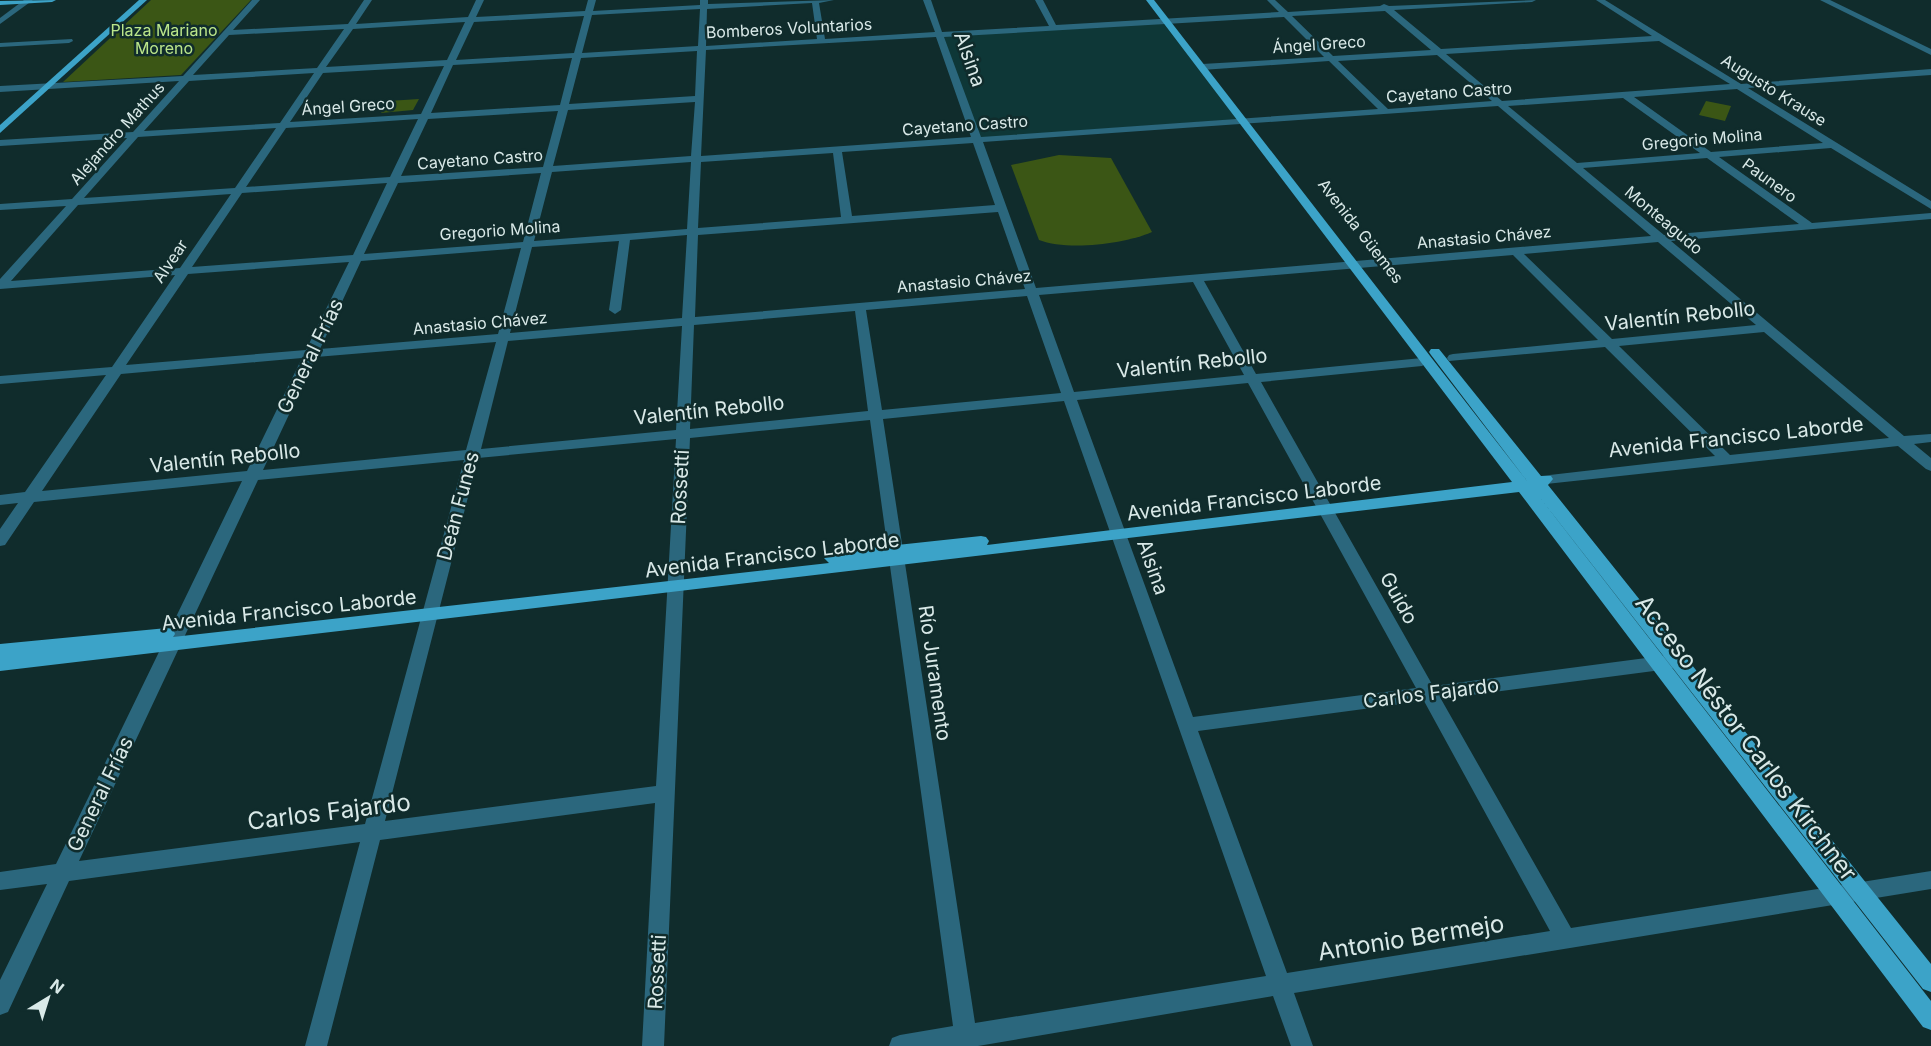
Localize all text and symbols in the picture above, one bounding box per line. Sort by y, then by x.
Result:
street label: Bomberos Voluntarios [705,14,873,42]
park label: Plaza Mariano Moreno [110,20,218,58]
street label: Alsina [949,28,991,90]
street label: Ángel Greco [1272,31,1366,57]
street label: Augusto Krause [1718,50,1830,130]
street label: Alejandro Mathus [65,77,169,189]
street label: Cayetano Castro [1385,78,1513,106]
street label: Ángel Greco [301,93,395,119]
street label: Cayetano Castro [901,111,1029,139]
street label: Gregorio Molina [1641,124,1763,154]
street label: Cayetano Castro [416,145,544,173]
street label: Paunero [1739,153,1801,207]
street label: Avenida Güemes [1314,175,1408,287]
street label: Monteagudo [1621,182,1707,258]
street label: Gregorio Molina [439,216,561,244]
street label: Anastasio Chávez [1416,221,1552,253]
street label: Alvear [148,235,192,287]
street label: Anastasio Chávez [896,265,1032,297]
street label: General Frías [272,295,348,417]
street label: Valentín Rebollo [1603,296,1757,336]
street label: Anastasio Chávez [412,307,548,339]
street label: Valentín Rebollo [1115,343,1269,383]
street label: Valentín Rebollo [632,390,786,430]
street label: Avenida Francisco Laborde [1607,412,1865,462]
street label: Valentín Rebollo [148,438,302,478]
street label: Deán Funes [432,449,484,563]
street label: Rossetti [666,449,694,525]
street label: Avenida Francisco Laborde [1125,470,1383,526]
street label: Avenida Francisco Laborde [643,527,901,583]
street label: Alsina [1132,536,1174,598]
street label: Guido [1375,568,1423,628]
street label: Avenida Francisco Laborde [160,585,418,635]
street label: Acceso Néstor Carlos Kirchner [1629,589,1863,886]
street label: Río Juramento [914,604,956,742]
street label: Carlos Fajardo [1362,673,1500,713]
street label: General Frías [62,733,138,855]
street label: Carlos Fajardo [246,787,412,836]
street label: Antonio Bermejo [1316,908,1506,967]
street label: Rossetti [643,934,671,1010]
north arrow [18,968,78,1028]
text: N [46,975,68,998]

